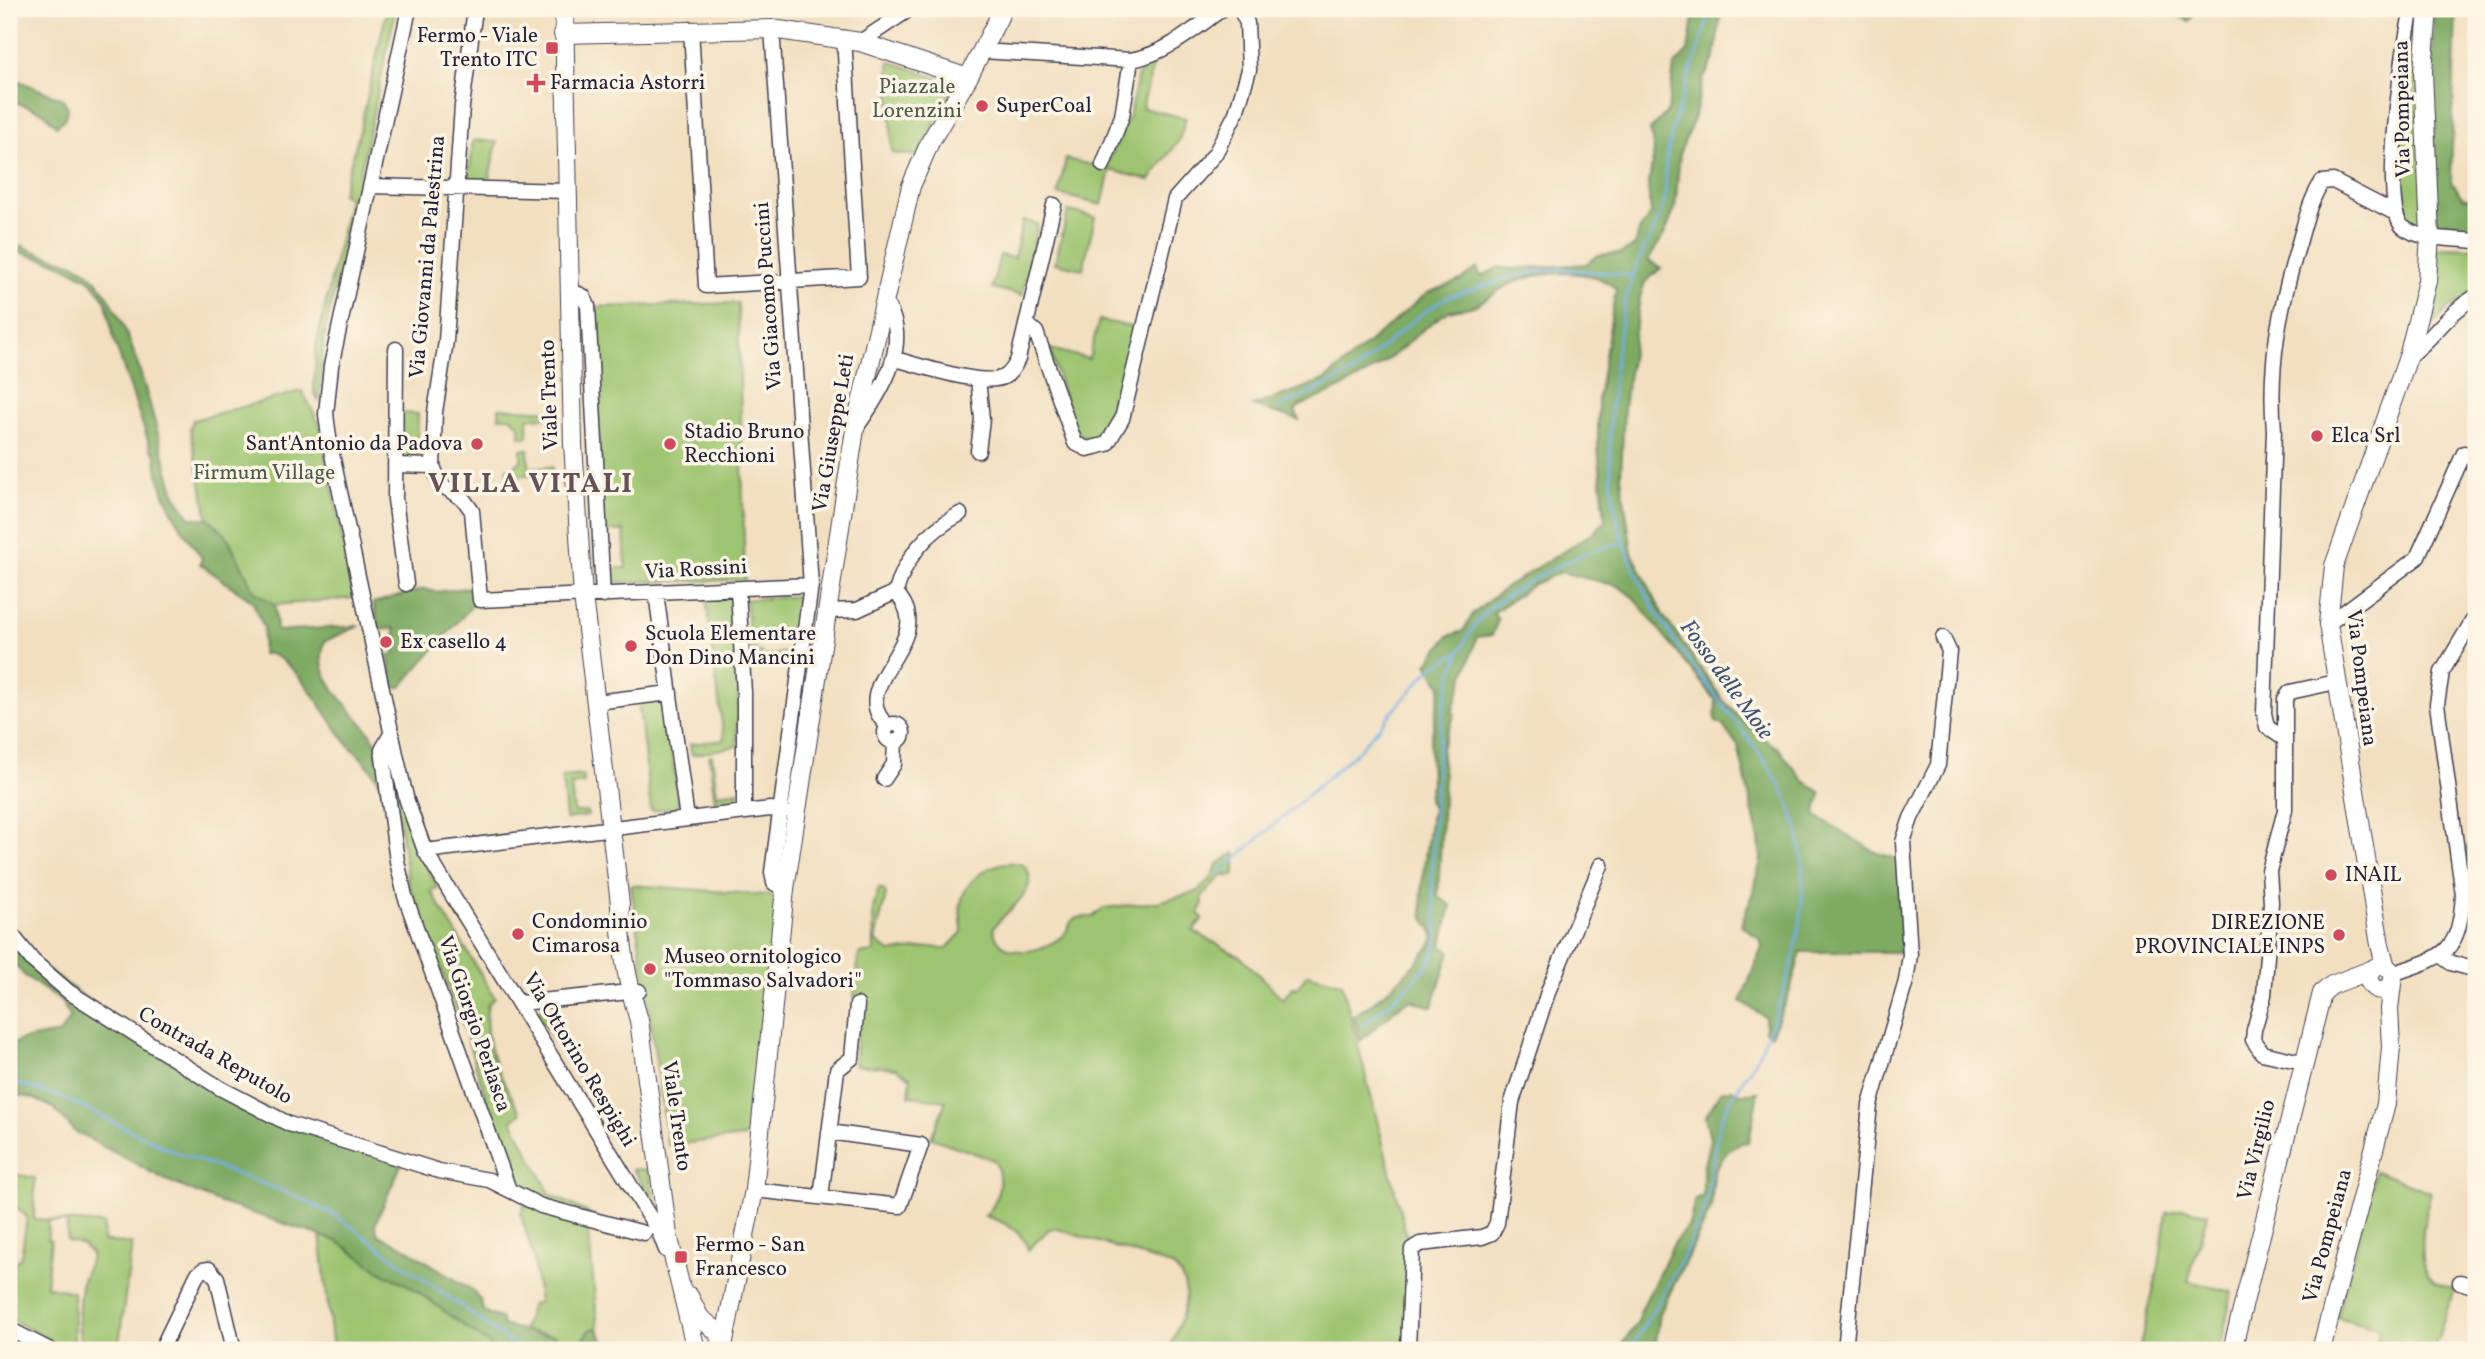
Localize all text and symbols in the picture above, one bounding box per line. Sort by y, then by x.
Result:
place label: Fermo - Viale Trento ITC [417,22,538,75]
marker: Fermo - Viale Trento ITC [544,40,560,56]
street label: Via Pompeiana [2387,40,2419,178]
place label: Farmacia Astorri [550,69,705,98]
park label: Piazzale Lorenzini [872,73,962,126]
marker: Farmacia Astorri [528,75,544,91]
place label: SuperCoal [996,92,1092,121]
marker: SuperCoal [974,98,990,114]
street label: Via Giovanni da Palestrina [403,134,453,380]
street label: Via Giacomo Puccini [748,201,790,391]
street label: Viale Trento [534,339,566,451]
street label: Via Giuseppe Leti [806,351,862,515]
place label: Stadio Bruno Recchioni [684,418,804,471]
place label: Elca Srl [2331,422,2401,451]
marker: Elca Srl [2309,428,2325,444]
place label: Sant'Antonio da Padova [246,430,463,459]
marker: Sant'Antonio da Padova [469,436,485,452]
marker: Stadio Bruno Recchioni [662,436,678,452]
park label: Firmum Village [193,459,335,488]
district label: VILLA VITALI [428,465,634,504]
street label: Via Rossini [644,553,748,587]
street label: Via Pompeiana [2338,608,2384,748]
water label: Fosso delle Moie [1672,613,1781,747]
place label: Scuola Elementare Don Dino Mancini [645,620,816,673]
place label: Ex casello 4 [400,628,507,657]
marker: Ex casello 4 [378,634,394,650]
marker: Scuola Elementare Don Dino Mancini [623,638,639,654]
place label: INAIL [2345,861,2402,890]
marker: INAIL [2323,867,2339,883]
place label: Condominio Cimarosa [532,908,647,961]
place label: DIREZIONE PROVINCIALE INPS [2135,909,2325,962]
marker: Condominio Cimarosa [510,926,526,942]
marker: DIREZIONE PROVINCIALE INPS [2331,927,2347,943]
street label: Via Giorgio Perlasca [430,932,518,1116]
place label: Museo ornitologico "Tommaso Salvadori" [664,943,862,996]
marker: Museo ornitologico "Tommaso Salvadori" [642,961,658,977]
street label: Via Ottorino Respighi [515,967,643,1153]
street label: Contrada Reputolo [132,1000,298,1112]
street label: Viale Trento [654,1059,698,1173]
street label: Via Virgilio [2230,1097,2284,1203]
street label: Via Pompeiana [2296,1166,2360,1306]
place label: Fermo - San Francesco [695,1231,805,1284]
marker: Fermo - San Francesco [673,1249,689,1265]

